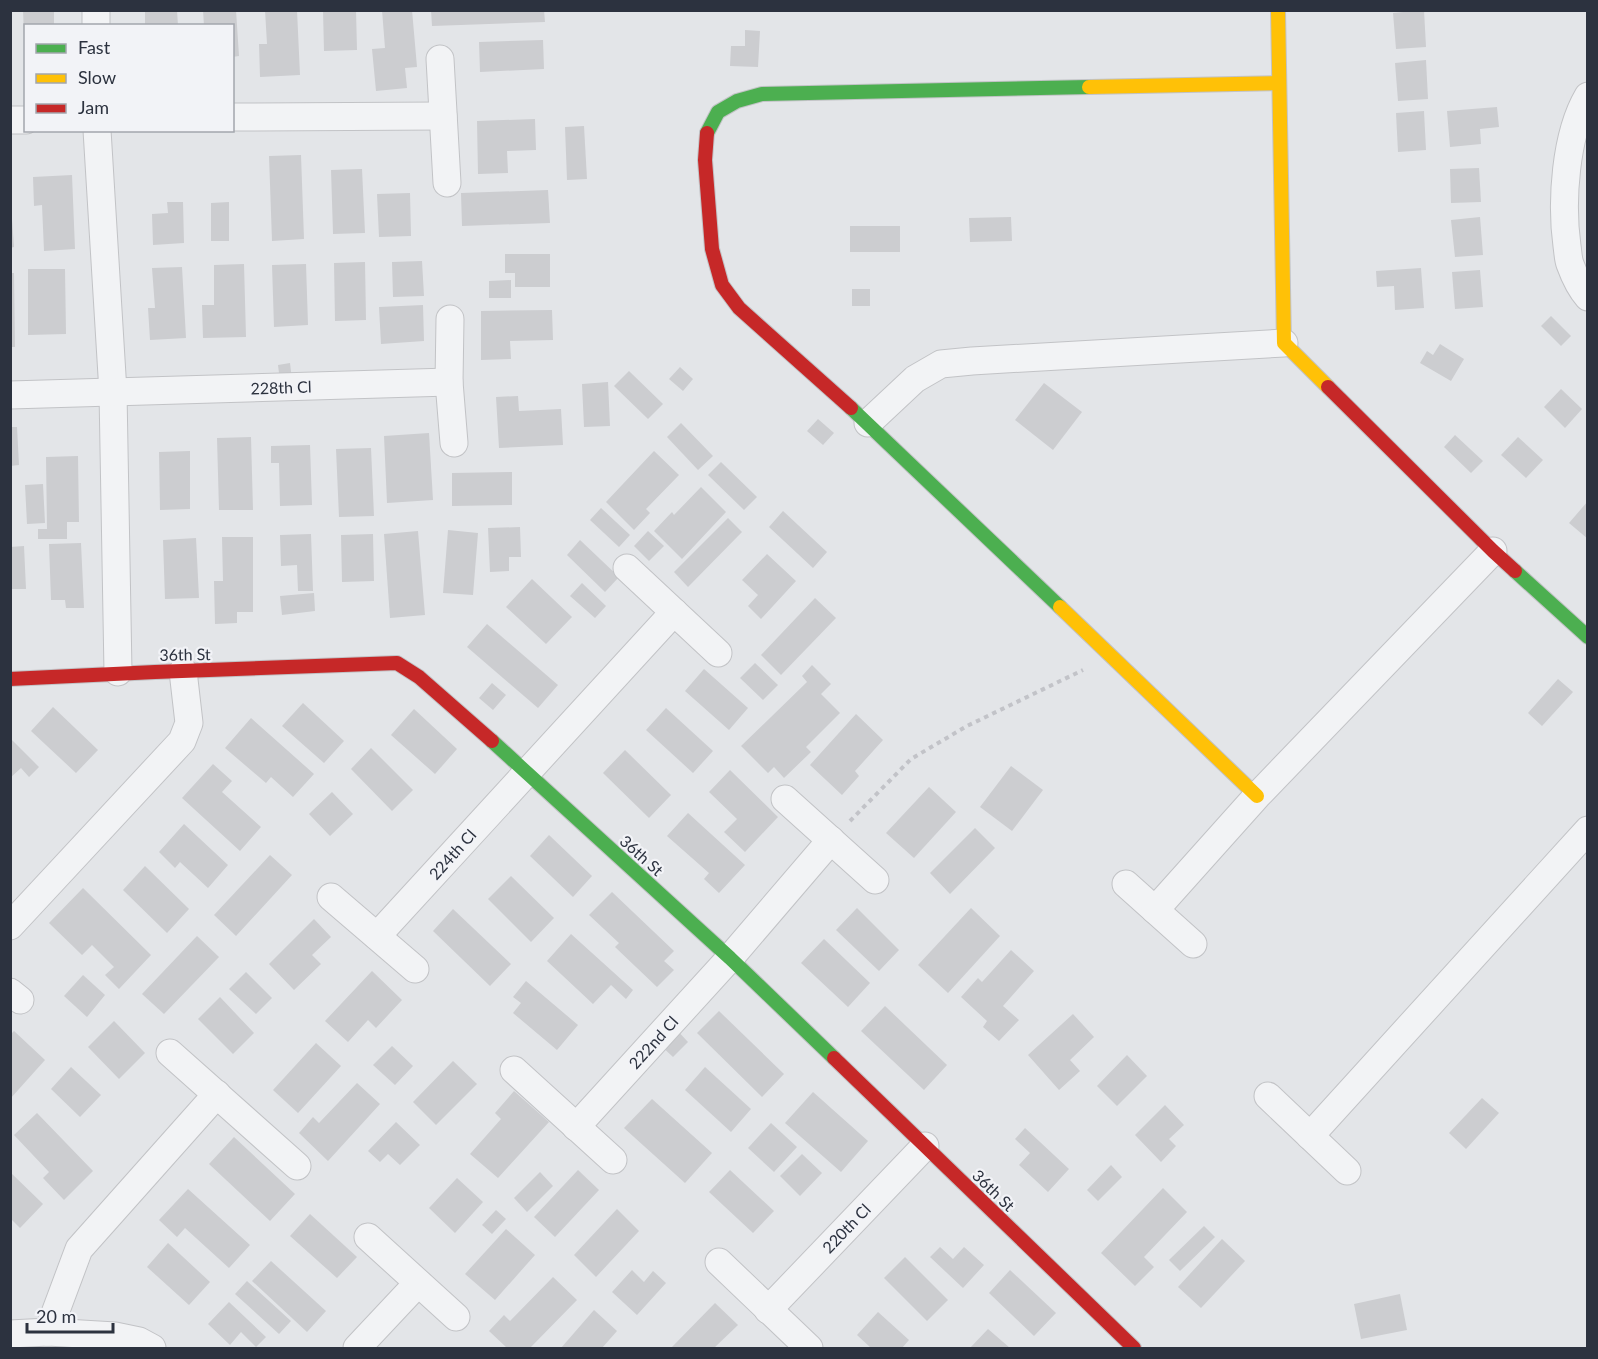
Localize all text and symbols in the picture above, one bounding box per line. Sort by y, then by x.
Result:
legend [24,24,234,132]
text: Fast [78,36,111,58]
text: Slow [78,66,116,88]
text: Jam [78,96,109,118]
street label: 228th Cl [250,376,312,398]
street label: 36th St [159,644,211,664]
street label: 224th Cl [425,825,479,883]
street label: 36th St [617,831,668,879]
street label: 222nd Cl [624,1012,682,1072]
street label: 36th St [969,1165,1019,1215]
street label: 220th Cl [818,1199,874,1257]
scale bar [27,1296,112,1334]
text: 20 m [36,1305,76,1327]

